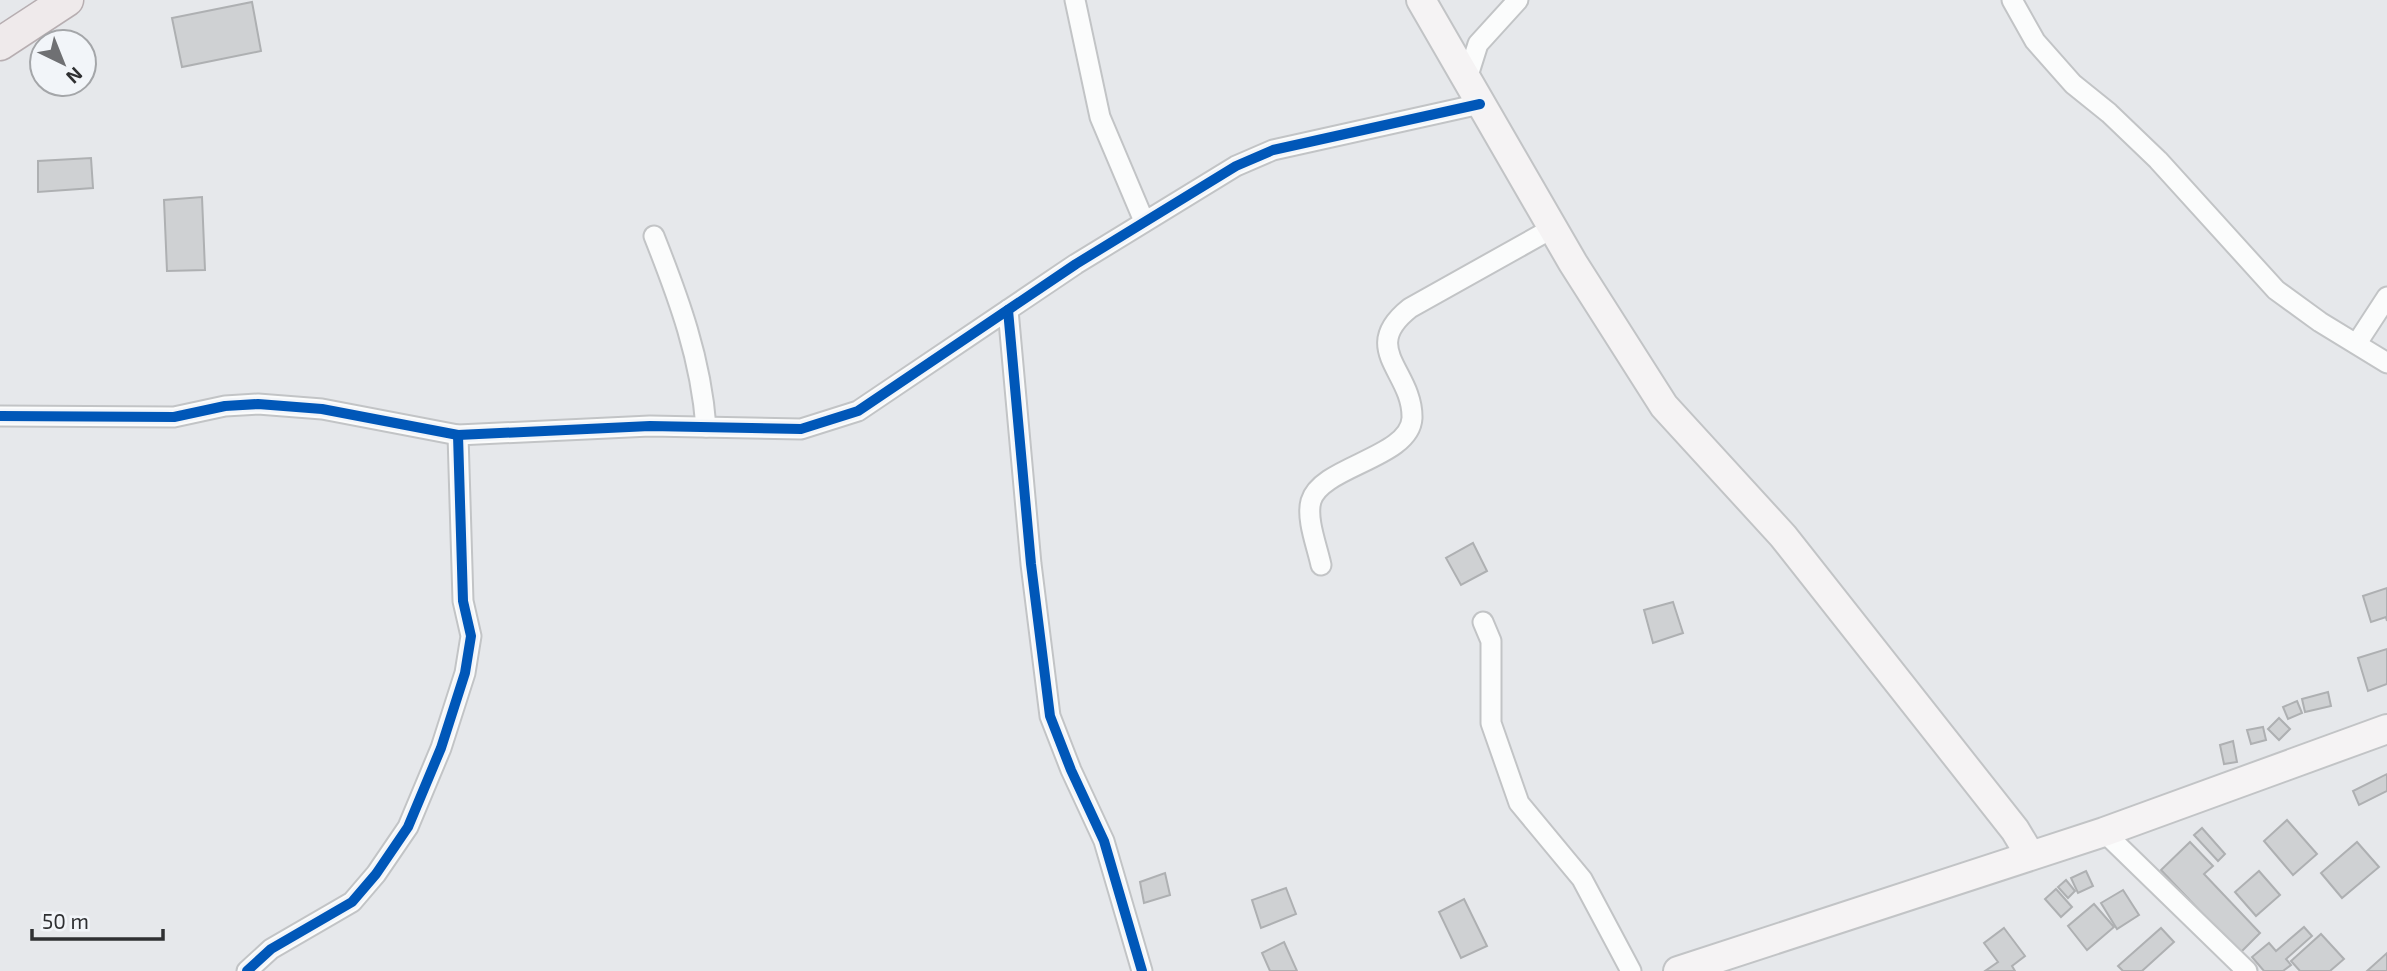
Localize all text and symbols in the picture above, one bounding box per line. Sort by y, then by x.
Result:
north arrow [28,28,98,98]
text: N [62,63,88,89]
scale bar [32,898,163,942]
text: 50 m [42,908,89,933]

